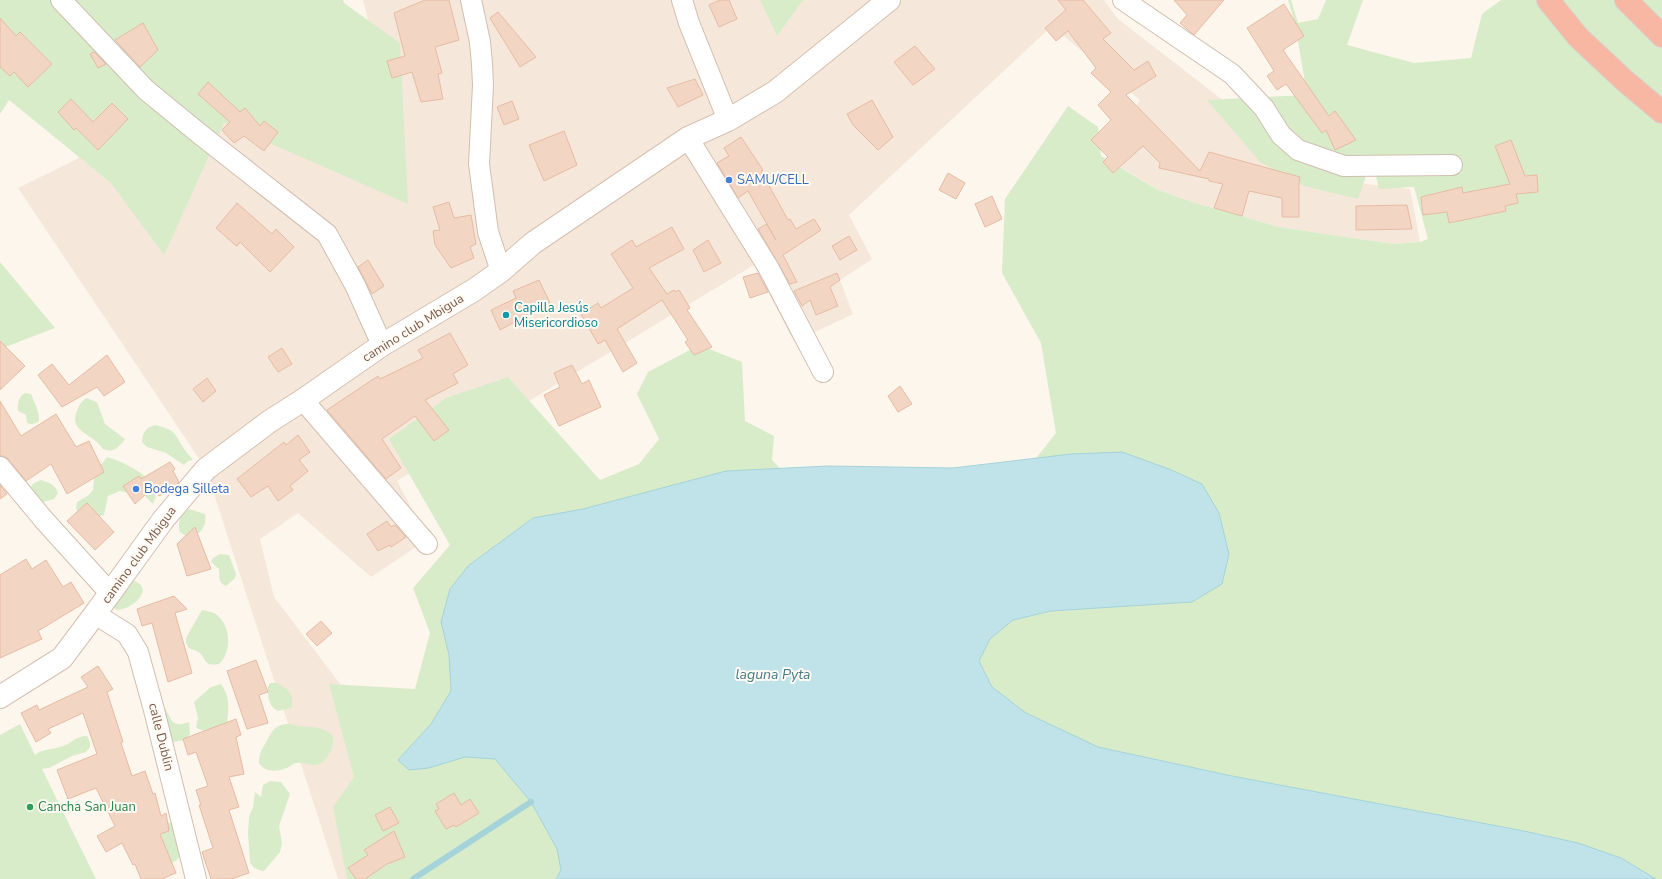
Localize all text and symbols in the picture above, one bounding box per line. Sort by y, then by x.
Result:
place label: SAMU/CELL [737,171,809,189]
marker: SAMU/CELL [724,175,734,185]
street label: camino club Mbigua [359,289,467,367]
place label: Capilla Jesús Misericordioso [514,299,598,332]
marker: Capilla Jesús Misericordioso [501,310,511,320]
place label: Bodega Silleta [144,480,229,498]
marker: Bodega Silleta [131,484,141,494]
street label: camino club Mbigua [97,503,181,607]
water label: laguna Pyta [735,665,811,684]
street label: calle Dublin [144,701,178,773]
place label: Cancha San Juan [38,798,136,816]
marker: Cancha San Juan [25,802,35,812]

